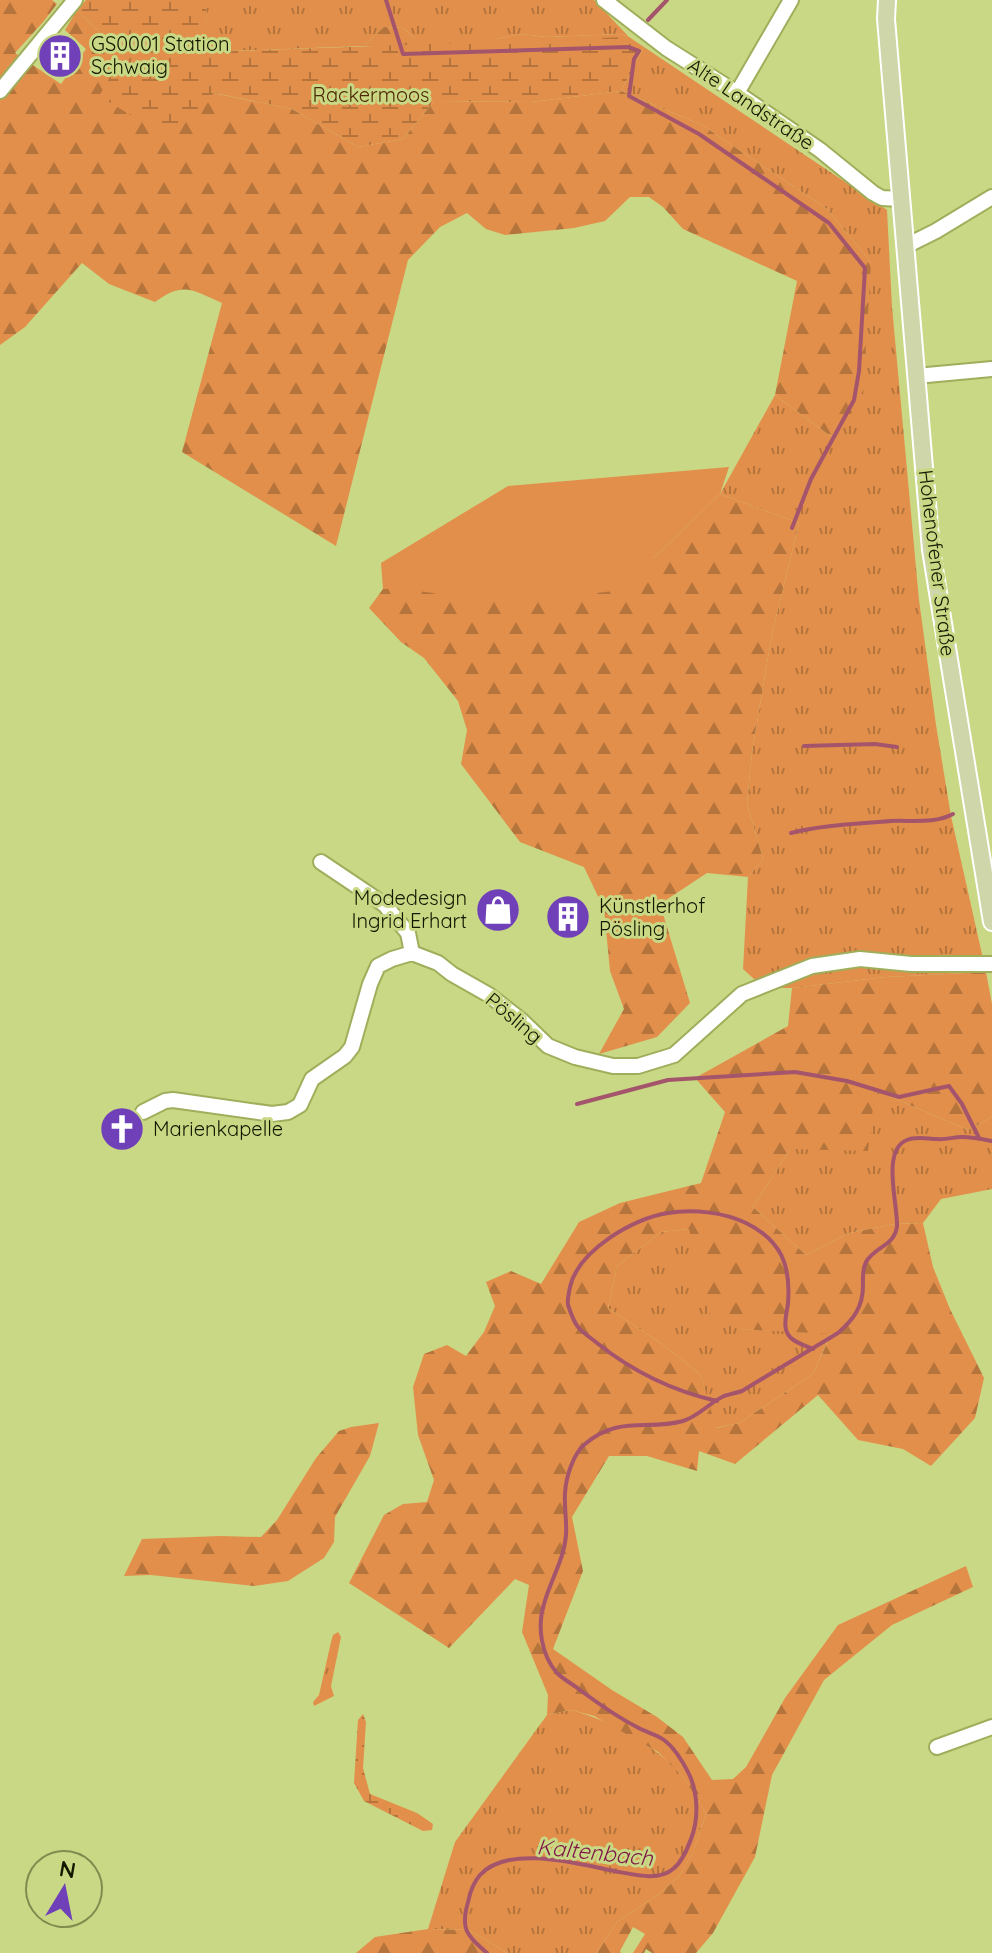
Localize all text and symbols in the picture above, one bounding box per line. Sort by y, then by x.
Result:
place label: GS0001 Station Schwaig [91,31,230,79]
building icon: GS0001 Station Schwaig [36,32,84,80]
street label: Alte Landstraße [684,52,819,155]
park label: Rackermoos [313,82,430,107]
street label: Hohenofener Straße [914,468,961,658]
place label: Modedesign Ingrid Erhart [351,885,467,933]
shop icon: Modedesign Ingrid Erhart [474,886,522,934]
building icon: Künstlerhof Pösling [544,893,592,941]
place label: Künstlerhof Pösling [599,893,705,941]
street label: Pösling [481,987,548,1049]
church icon: Marienkapelle [98,1105,146,1153]
place label: Marienkapelle [153,1116,283,1141]
water label: Kaltenbach [536,1832,655,1872]
north arrow [24,1849,104,1929]
text: N [57,1854,78,1884]

